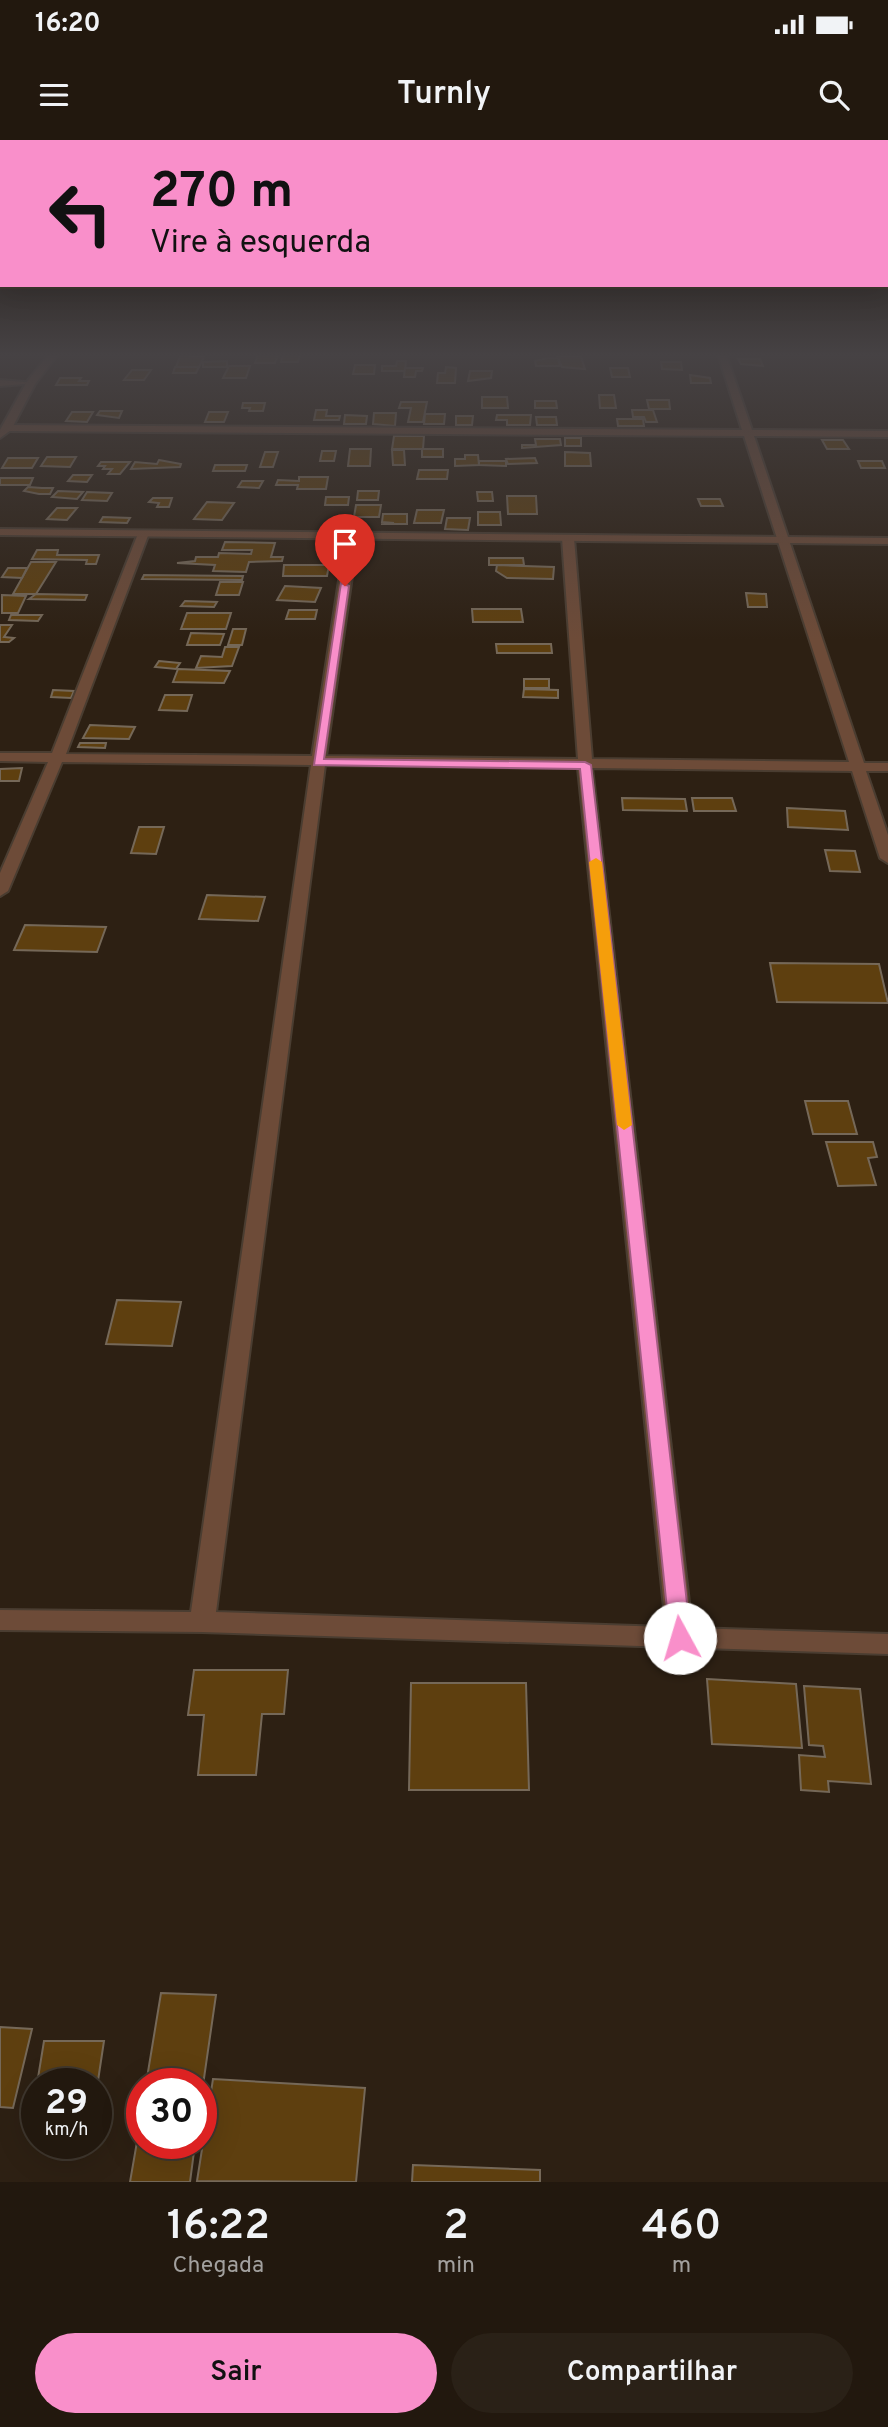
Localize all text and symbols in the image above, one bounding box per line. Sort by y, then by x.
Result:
text: 16:20 [35,8,101,41]
text: Turnly [397,75,491,115]
icon: menu [35,76,73,114]
icon: search [815,76,853,114]
text: 270 m [150,163,293,225]
icon: left [35,168,126,259]
text: Vire à esquerda [150,224,371,264]
pin [315,514,375,586]
icon: arrive [326,525,364,563]
position arrow [643,1601,717,1675]
speed limit sign: 30 [126,2068,217,2159]
text: 29 [45,2082,88,2126]
text: km/h [45,2119,88,2142]
text: 16:22 [167,2201,270,2254]
text: 2 [443,2201,469,2254]
text: 460 [642,2201,721,2254]
text: Chegada [173,2252,264,2281]
text: min [437,2252,475,2281]
text: m [672,2252,691,2281]
button: Sair [35,2333,437,2413]
button: Compartilhar [451,2333,853,2413]

